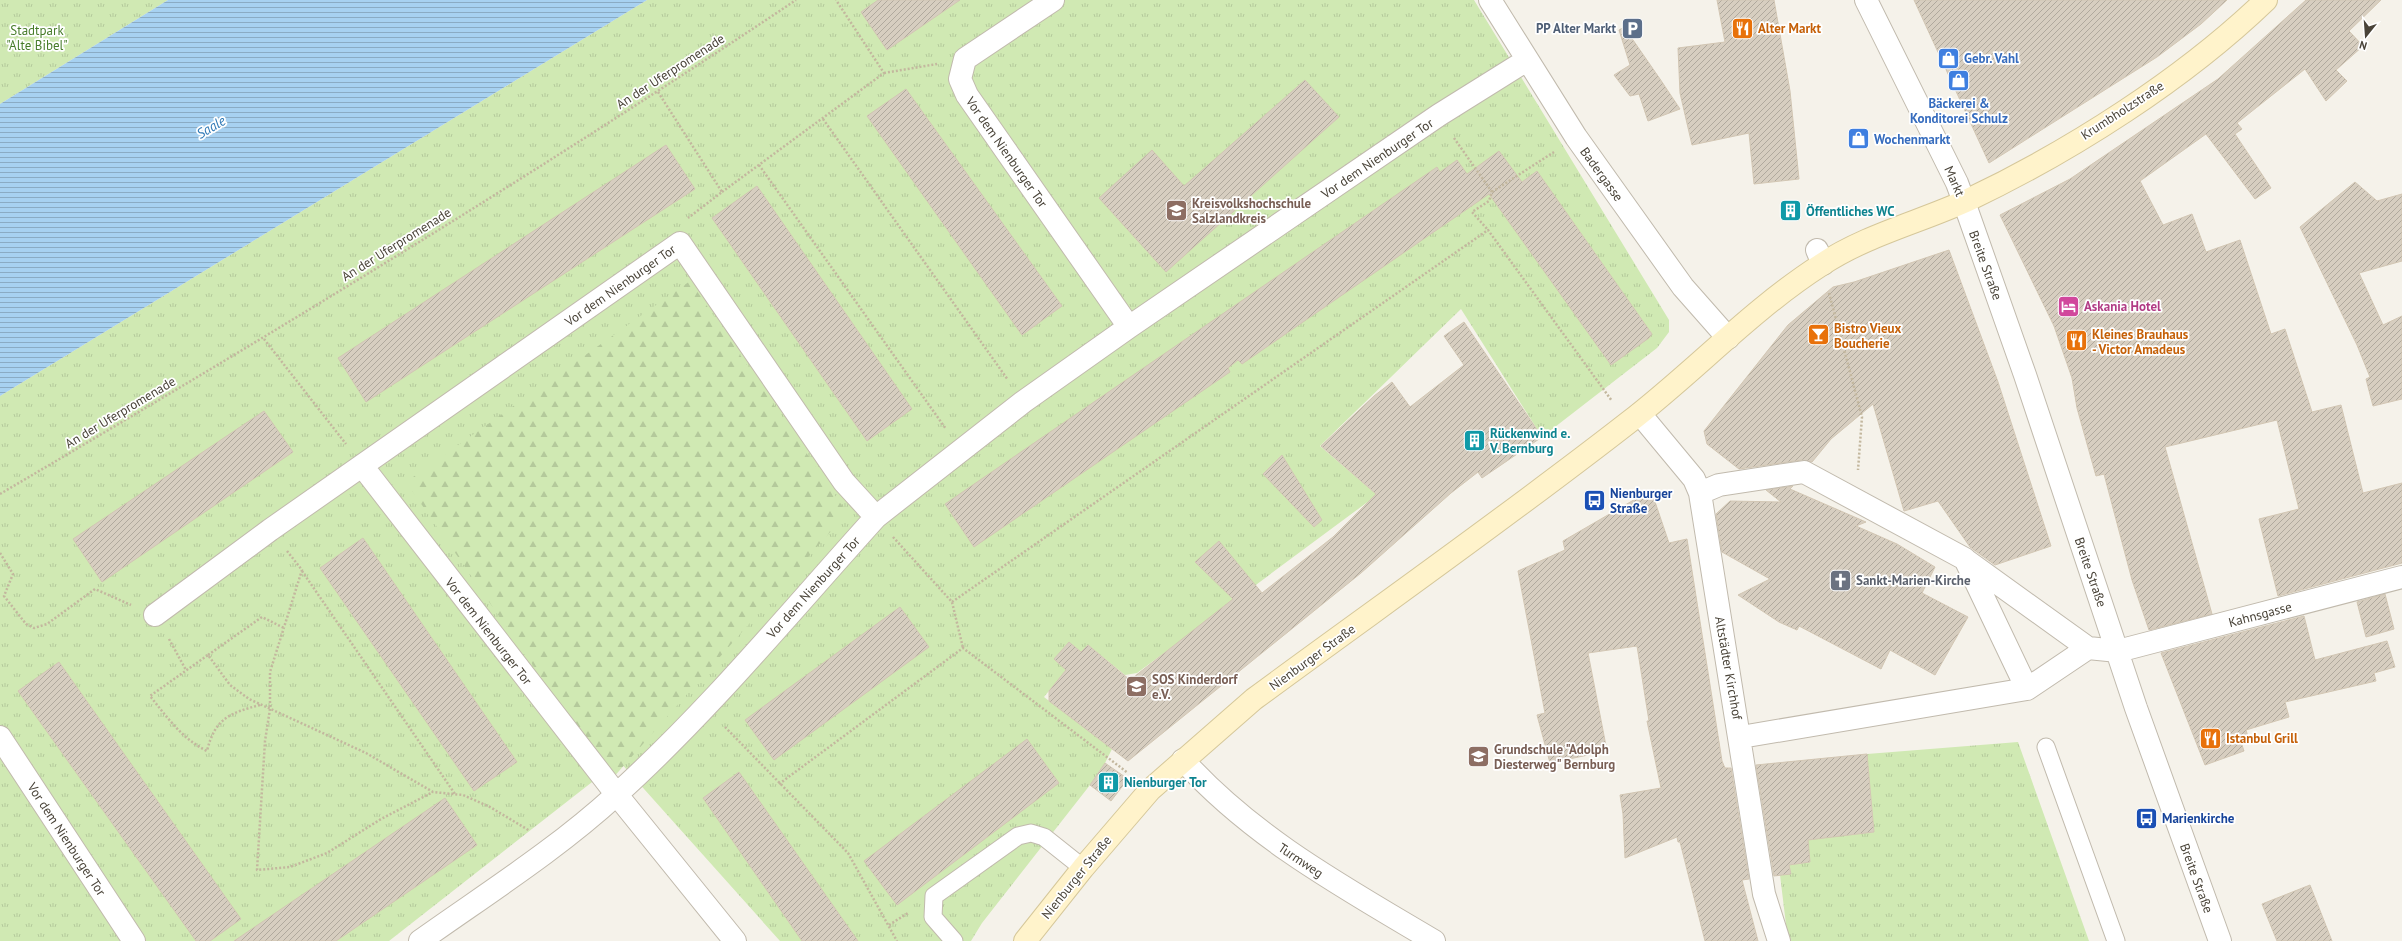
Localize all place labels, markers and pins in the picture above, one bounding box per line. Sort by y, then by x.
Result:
parking icon: PP Alter Markt [1619,15,1645,41]
restaurant icon: Alter Markt [1729,15,1755,41]
place label: PP Alter Markt [1536,20,1616,37]
place label: Alter Markt [1758,20,1821,37]
shop icon: Gebr. Vahl [1935,45,1961,71]
place label: Gebr. Vahl [1964,50,2019,67]
shop icon: Bäckerei & Konditorei Schulz [1946,68,1972,94]
place label: Bäckerei & Konditorei Schulz [1910,95,2008,127]
shop icon: Wochenmarkt [1846,126,1872,152]
place label: Wochenmarkt [1874,131,1951,148]
place label: Kreisvolkshochschule Salzlandkreis [1192,195,1312,227]
school or university icon: Kreisvolkshochschule Salzlandkreis [1164,197,1190,223]
building icon: Öffentliches WC [1777,198,1803,224]
place label: Öffentliches WC [1806,203,1894,220]
hotel icon: Askania Hotel [2055,293,2081,319]
place label: Askania Hotel [2084,298,2161,315]
place label: Bistro Vieux Boucherie [1834,320,1902,352]
bar icon: Bistro Vieux Boucherie [1805,322,1831,348]
place label: Kleines Brauhaus - Victor Amadeus [2092,326,2189,358]
restaurant icon: Kleines Brauhaus - Victor Amadeus [2064,328,2090,354]
place label: Rückenwind e. V. Bernburg [1489,425,1570,457]
building icon: Rückenwind e. V. Bernburg [1462,427,1488,453]
place label: Nienburger Straße [1610,485,1673,517]
bus stop icon: Nienburger Straße [1581,487,1607,513]
church icon: Sankt-Marien-Kirche [1827,567,1853,593]
place label: Sankt-Marien-Kirche [1856,572,1971,589]
place label: SOS Kinderdorf e.V. [1152,671,1238,703]
school or university icon: SOS Kinderdorf e.V. [1124,673,1150,699]
restaurant icon: Istanbul Grill [2197,725,2223,751]
place label: Istanbul Grill [2226,730,2298,747]
place label: Grundschule "Adolph Diesterweg" Bernburg [1494,741,1615,773]
school or university icon: Grundschule "Adolph Diesterweg" Bernburg [1466,743,1492,769]
building icon: Nienburger Tor [1096,769,1122,795]
place label: Nienburger Tor [1124,774,1207,791]
bus stop icon: Marienkirche [2134,805,2160,831]
place label: Marienkirche [2162,810,2235,827]

